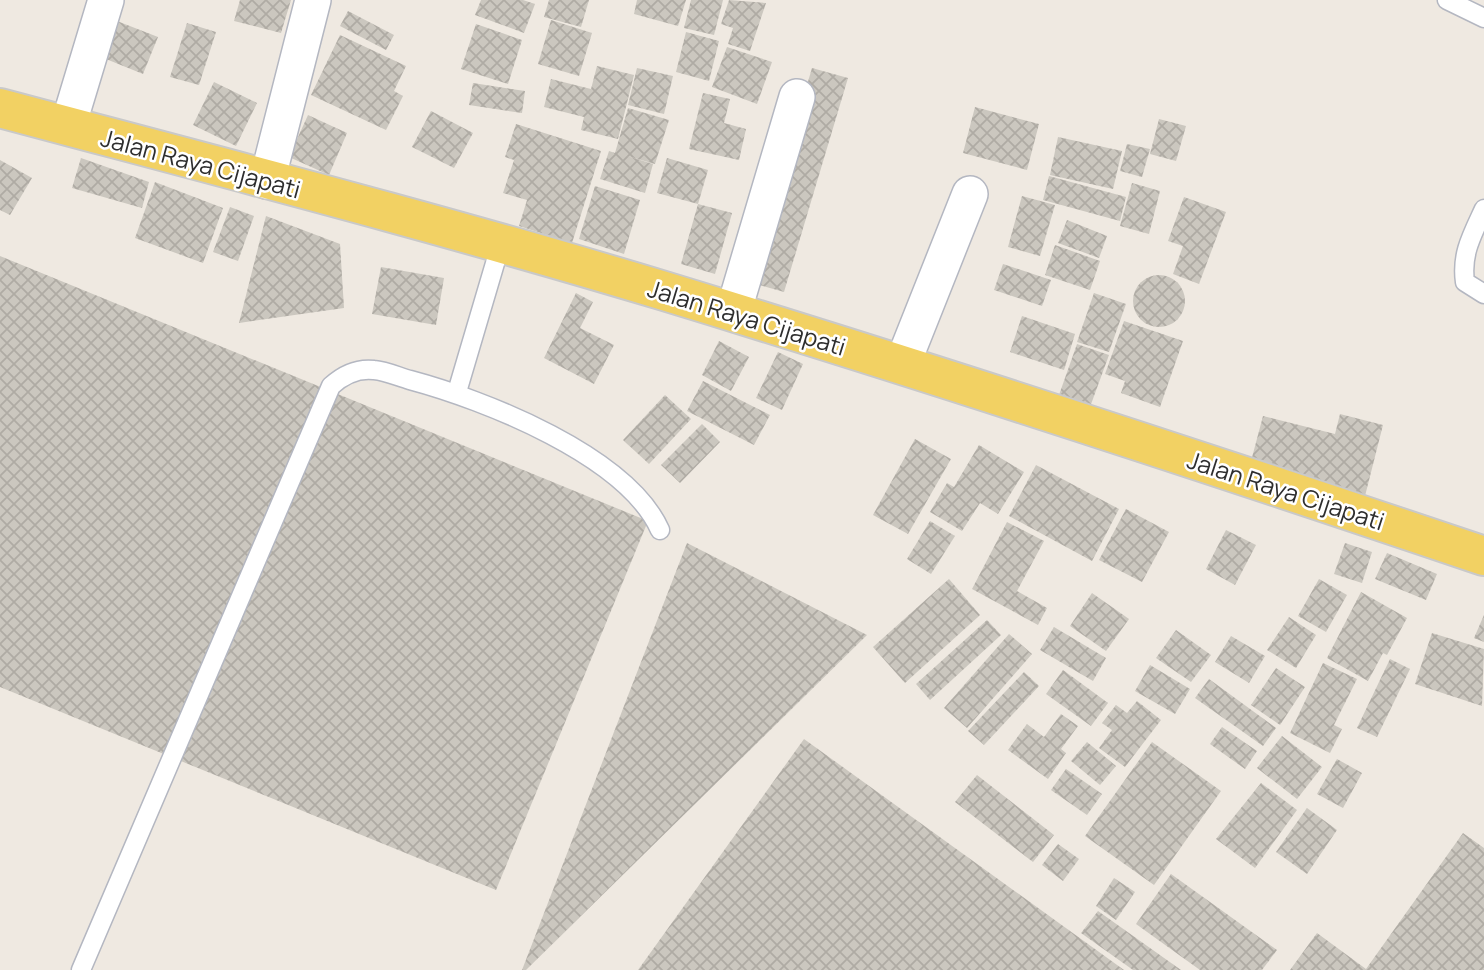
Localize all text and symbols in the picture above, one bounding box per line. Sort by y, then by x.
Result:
street label: Jalan Raya Cijapati [98,120,304,206]
street label: Jalan Raya Cijapati [644,271,850,363]
street label: Jalan Raya Cijapati [1183,443,1389,537]

